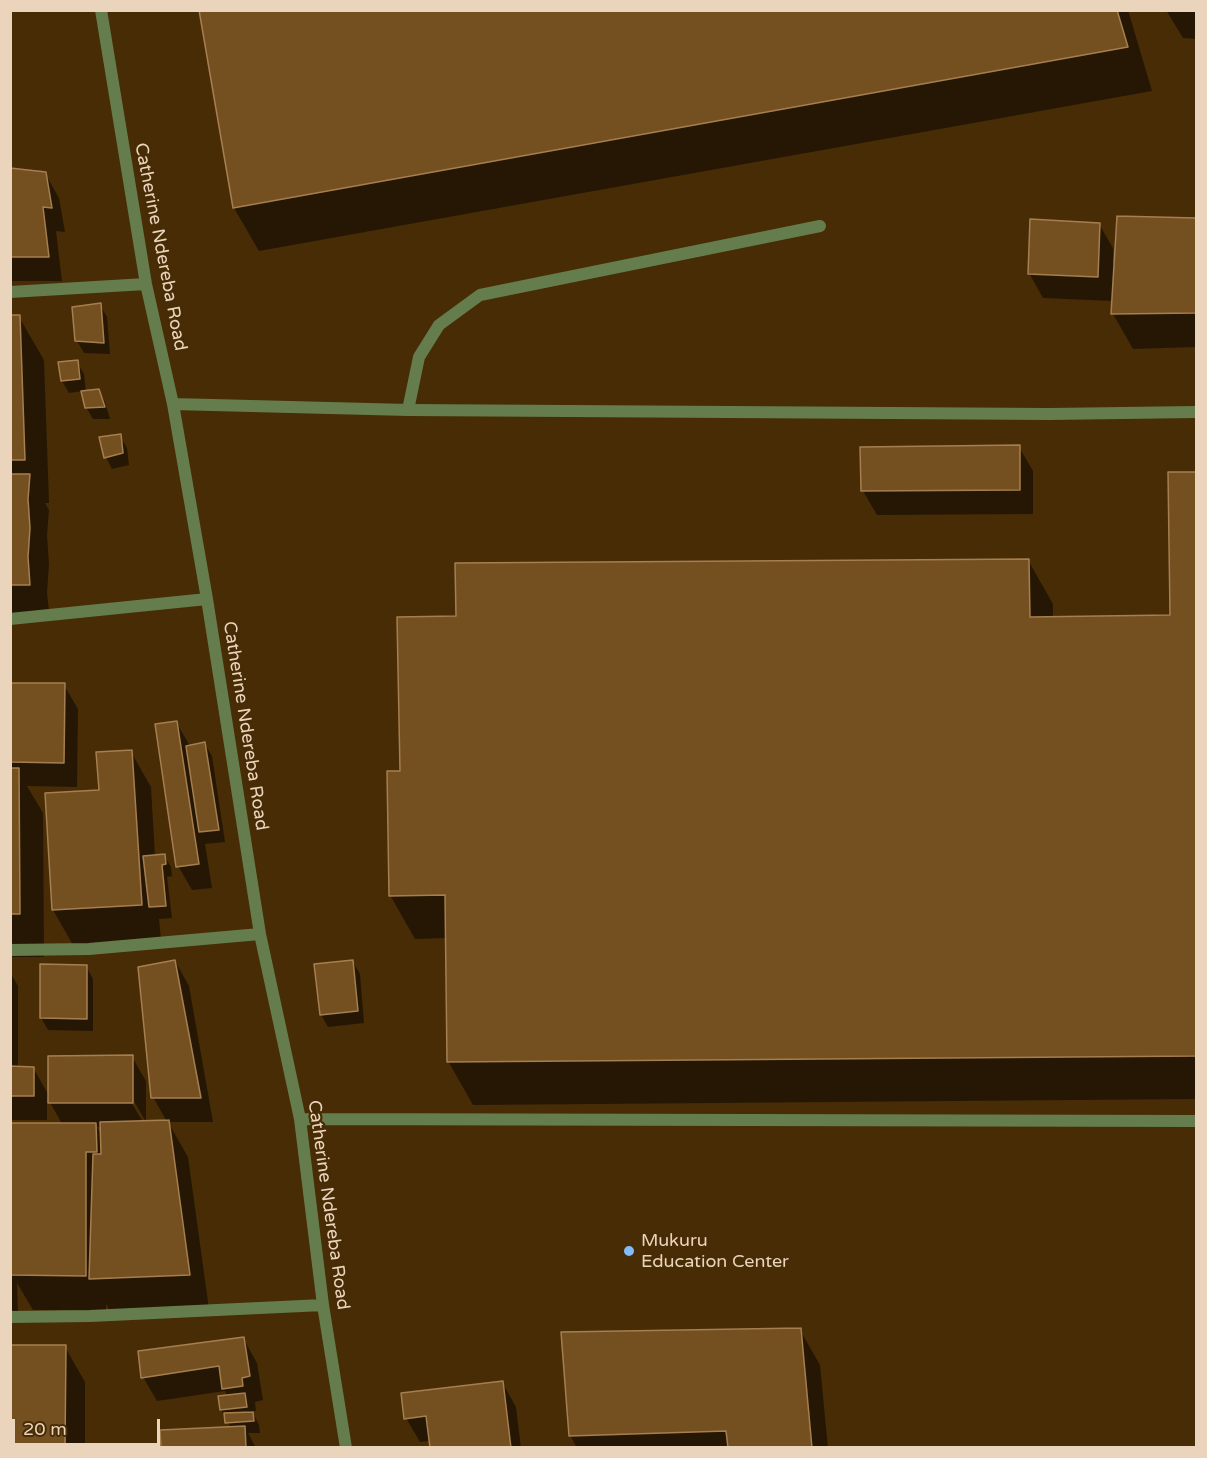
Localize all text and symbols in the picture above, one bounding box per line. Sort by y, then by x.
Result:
street label: Catherine Ndereba Road [129,141,191,353]
street label: Catherine Ndereba Road [218,620,272,832]
street label: Catherine Ndereba Road [303,1099,353,1311]
place label: Mukuru Education Center [641,1230,789,1272]
marker: Mukuru Education Center [622,1244,636,1258]
scale bar [15,1407,164,1445]
text: 20 m [23,1418,67,1440]

